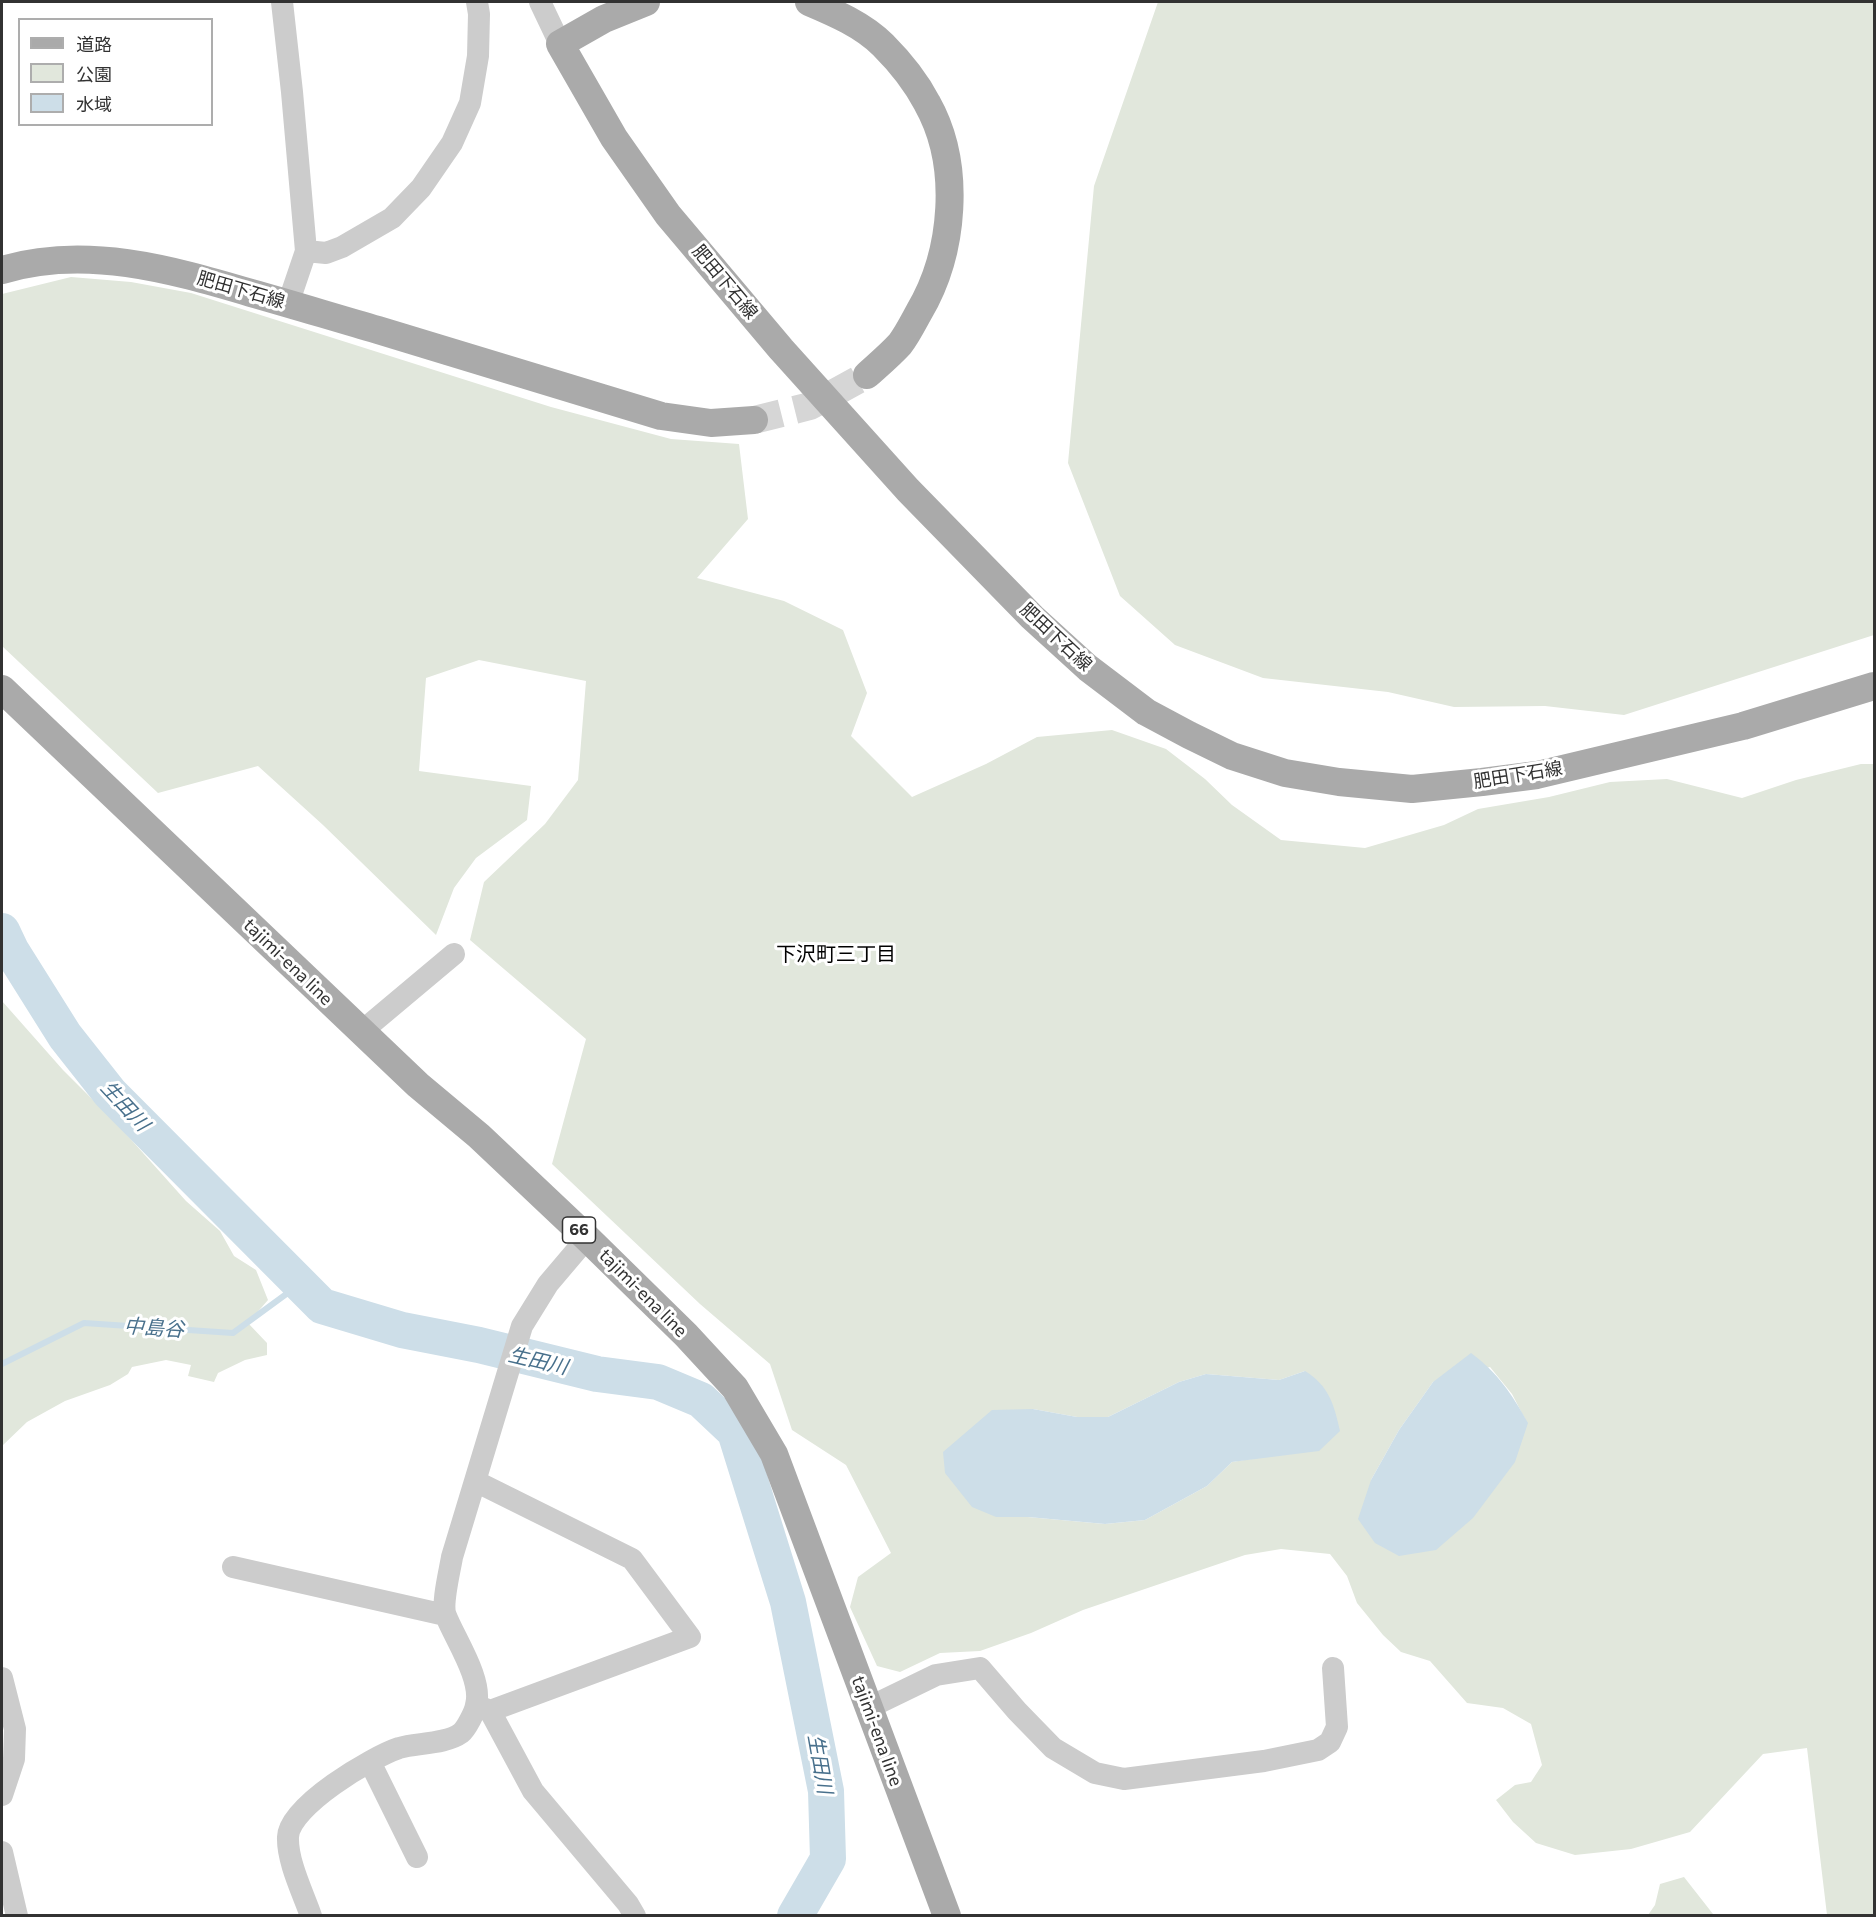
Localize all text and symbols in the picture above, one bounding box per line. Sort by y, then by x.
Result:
legend [18,18,213,126]
text: 道路 [76,33,112,55]
text: 公園 [76,63,112,85]
text: 水域 [76,93,112,115]
street label: 肥田下石線 [688,241,762,323]
street label: 肥田下石線 [195,267,287,313]
street label: 肥田下石線 [1016,598,1096,676]
street label: 肥田下石線 [1472,757,1564,793]
street label: tajimi-ena line [239,914,337,1010]
district label: 下沢町三丁目 [776,942,896,966]
water label: 生田川 [96,1076,154,1136]
road number: 66 [562,1217,596,1243]
street label: tajimi-ena line [594,1244,692,1342]
water label: 中島谷 [123,1314,185,1342]
water label: 生田川 [506,1343,570,1379]
street label: tajimi-ena line [847,1673,907,1789]
water label: 生田川 [803,1732,837,1796]

